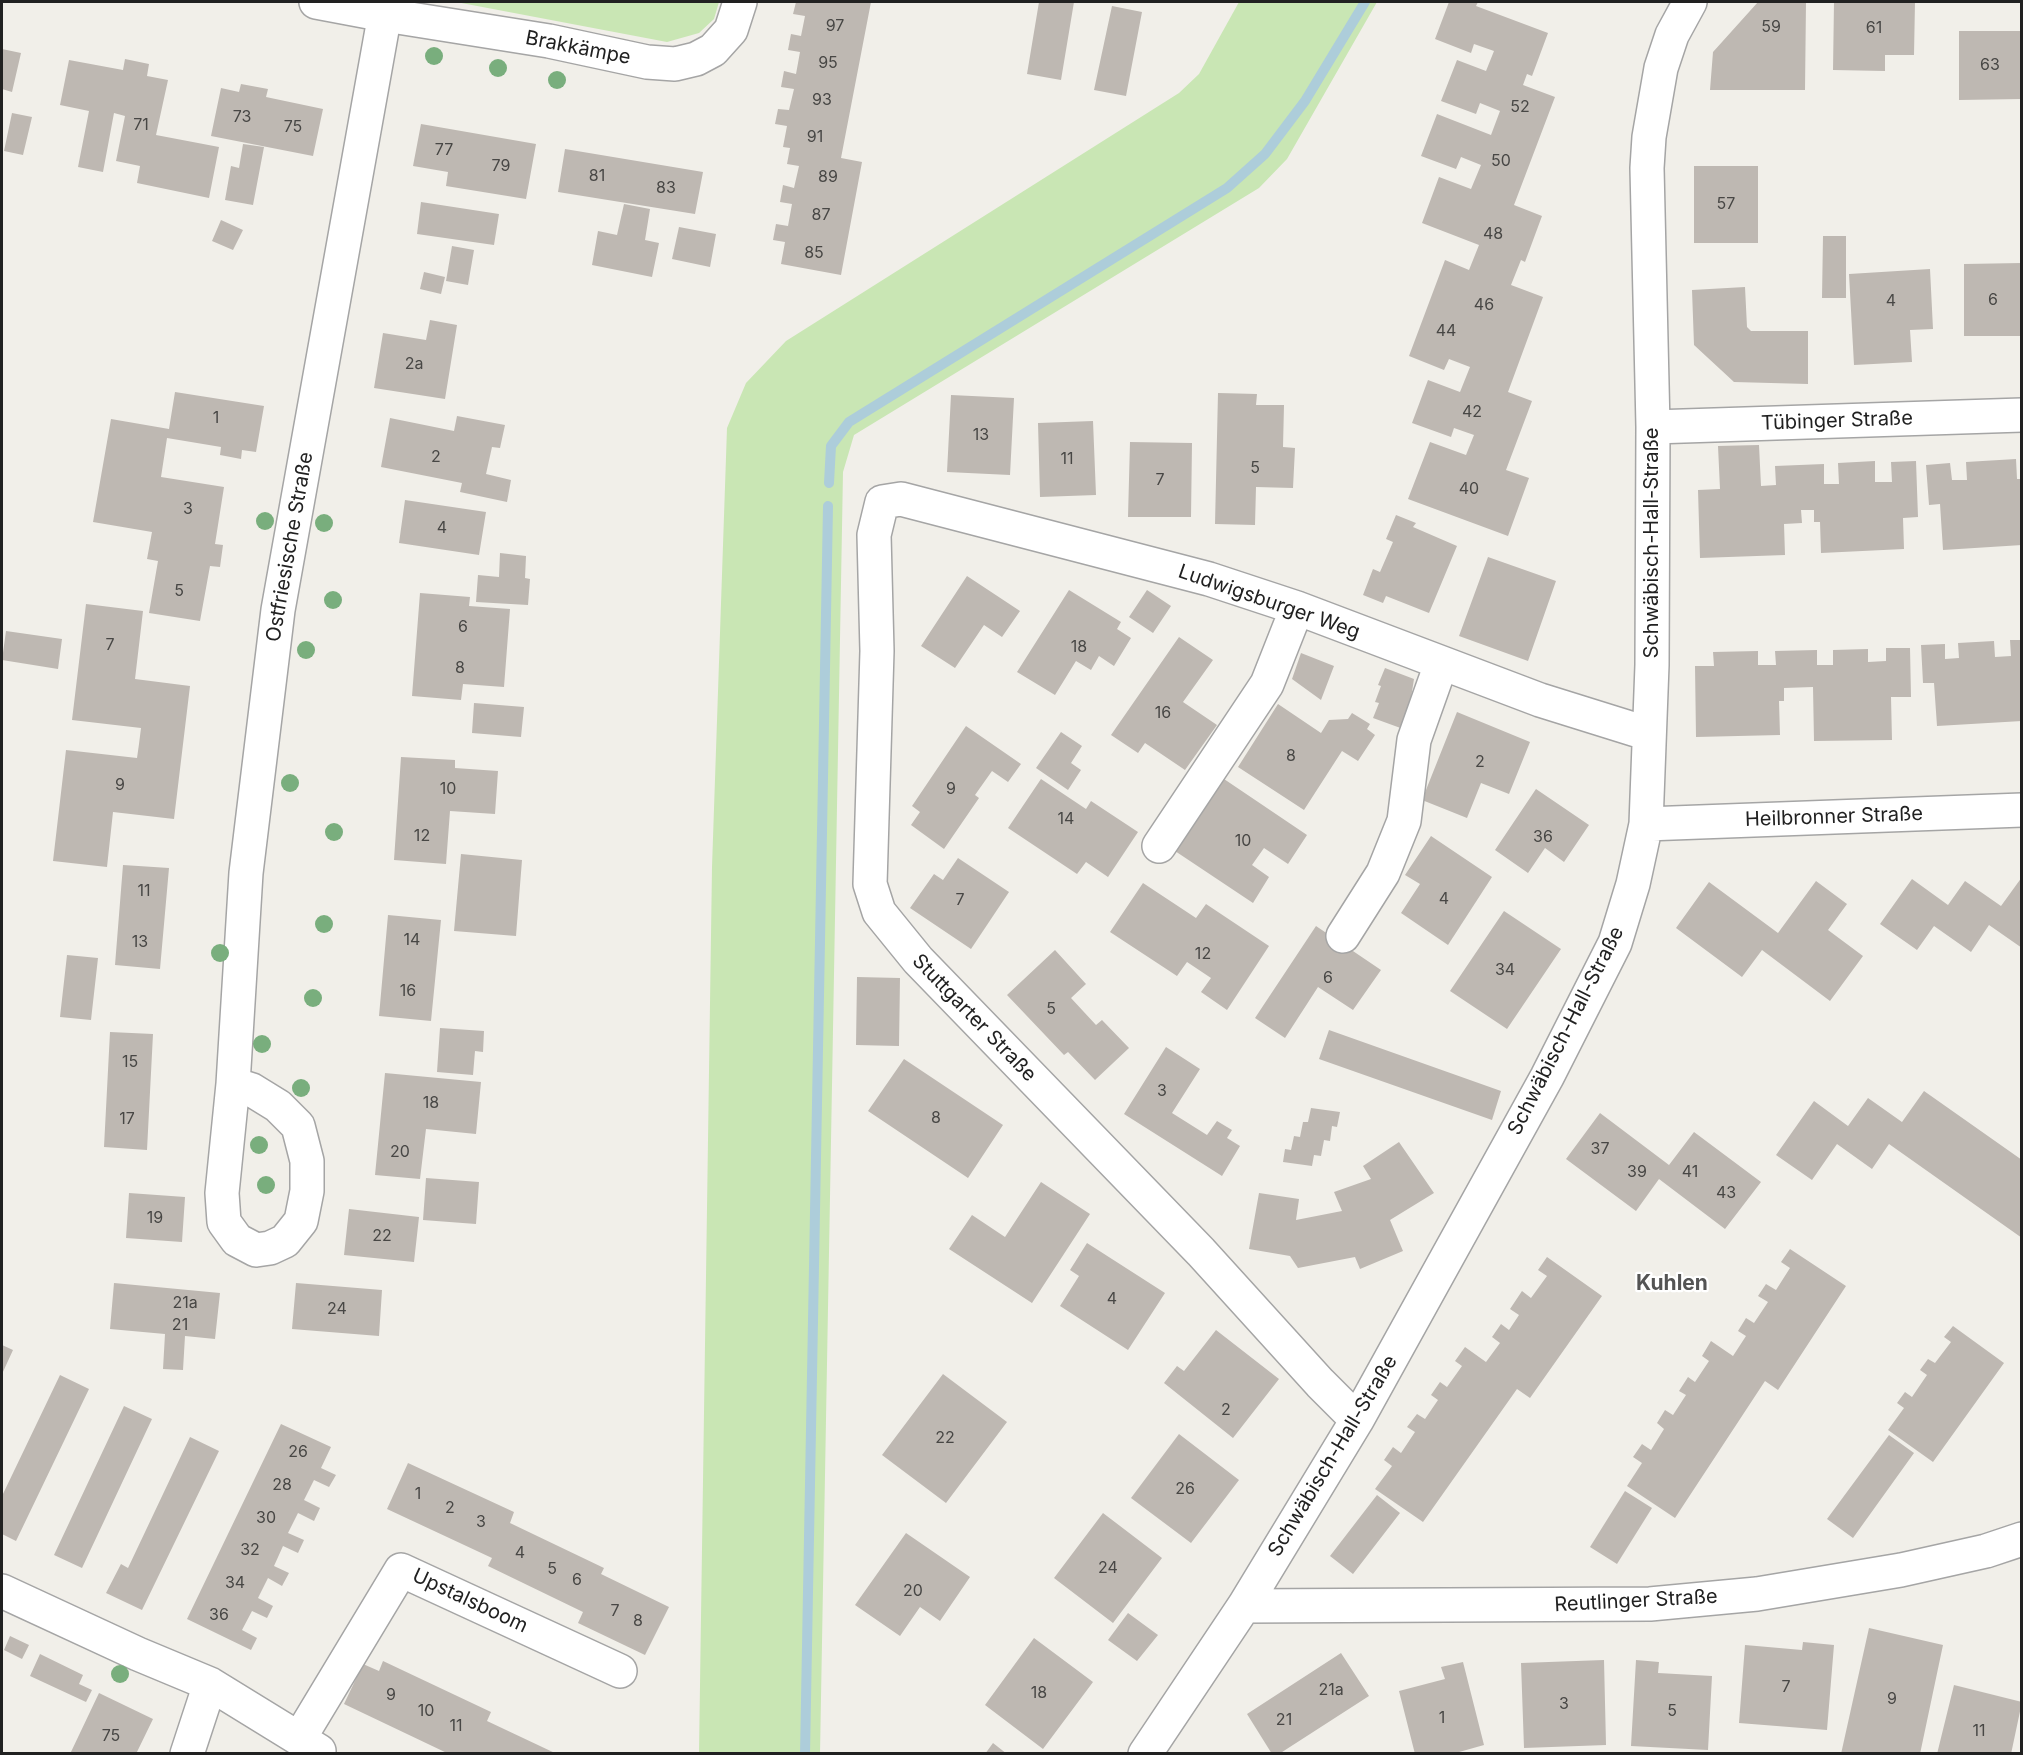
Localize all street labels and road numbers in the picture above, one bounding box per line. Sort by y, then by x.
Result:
street label: Brakkämpe [523,26,633,70]
street label: Tübinger Straße [1761,406,1913,436]
street label: Schwäbisch-Hall-Straße [1640,428,1664,658]
street label: Ostfriesische Straße [261,450,319,644]
street label: Ludwigsburger Weg [1175,560,1363,644]
street label: Heilbronner Straße [1745,802,1923,832]
street label: Schwäbisch-Hall-Straße [1503,923,1629,1139]
street label: Stuttgarter Straße [907,949,1041,1087]
street label: Schwäbisch-Hall-Straße [1263,1351,1403,1561]
street label: Upstalsboom [408,1564,532,1638]
street label: Reutlinger Straße [1554,1585,1718,1617]

